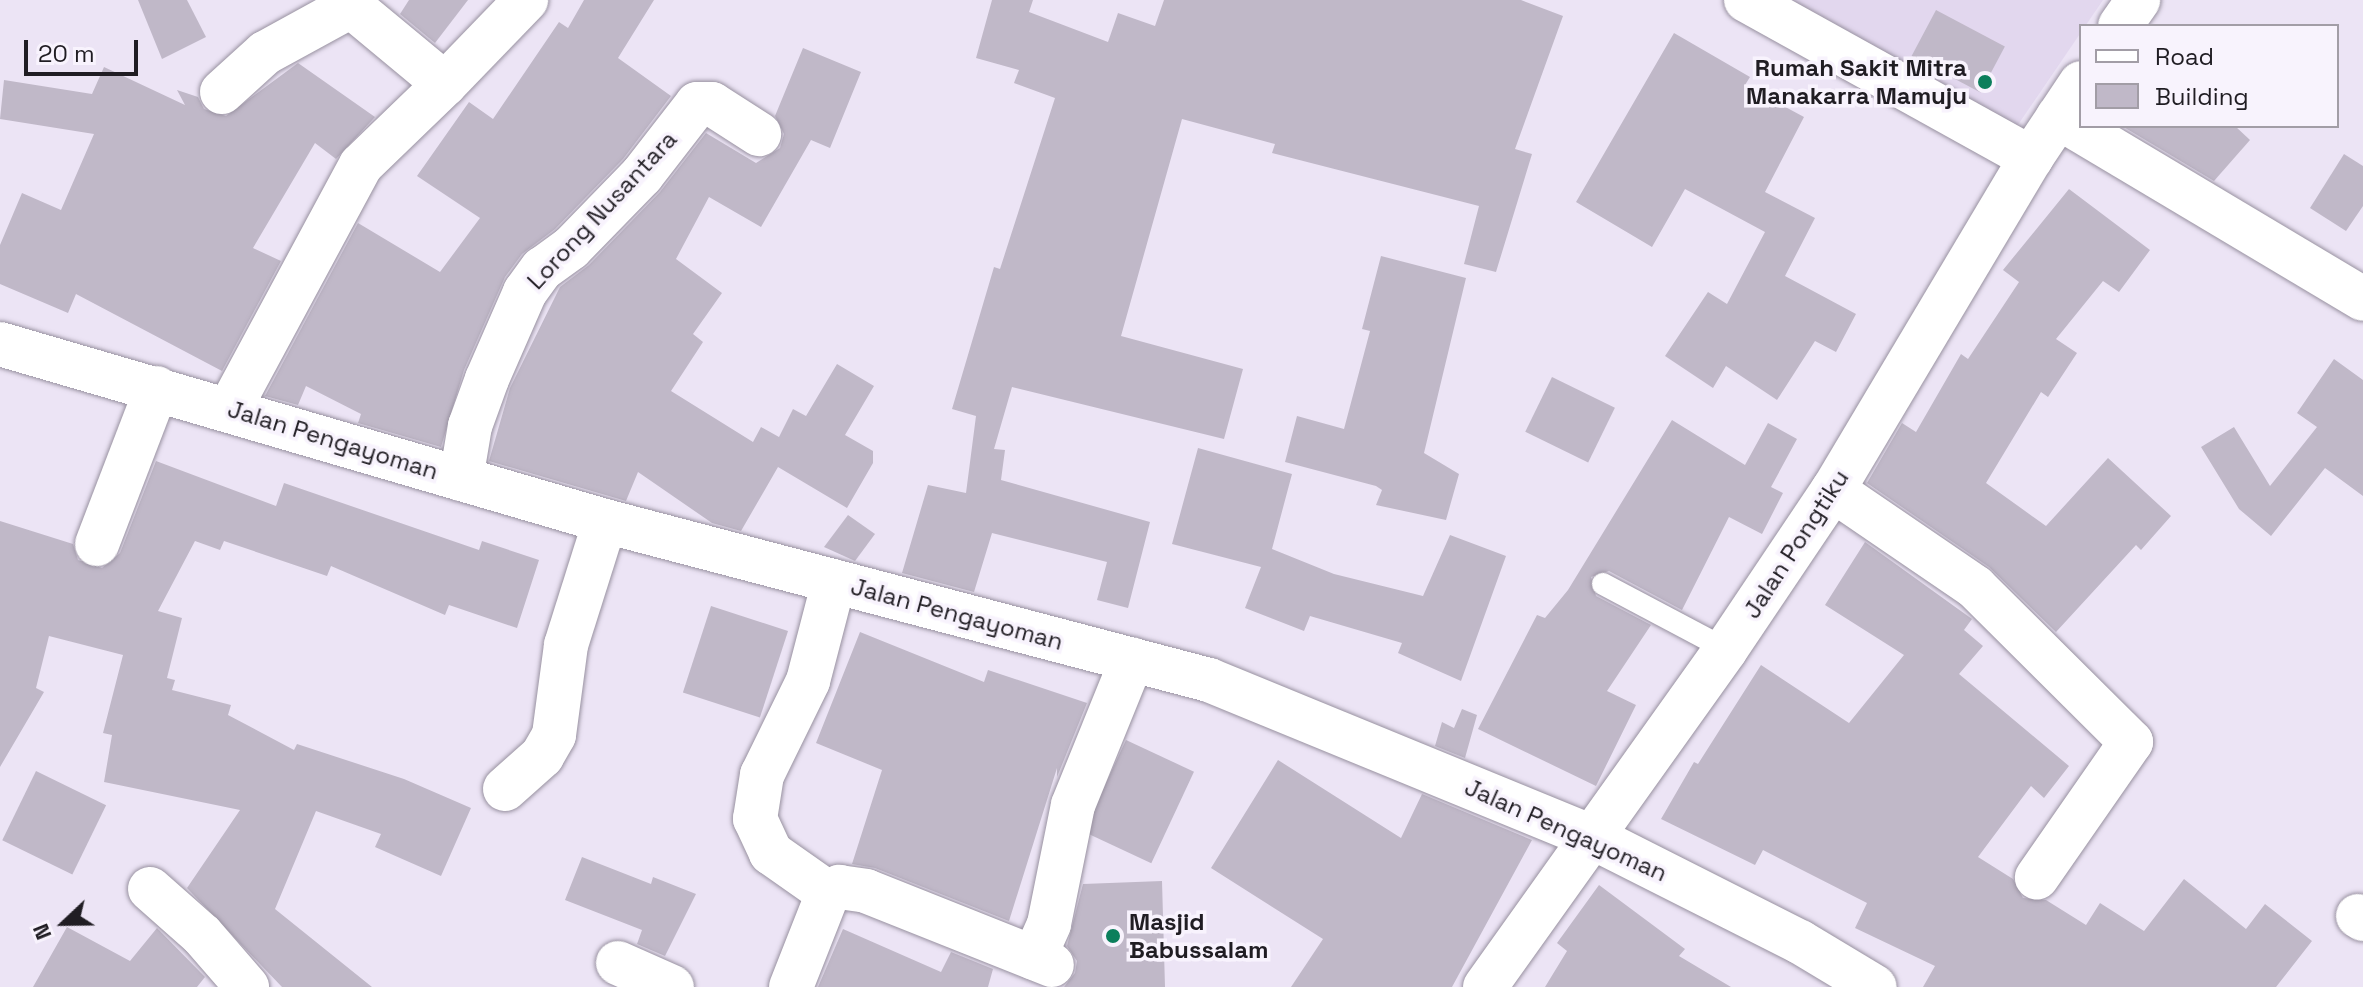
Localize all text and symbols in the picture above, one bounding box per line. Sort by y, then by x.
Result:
scale bar [28,24,142,74]
legend [2079,24,2339,128]
text: 20 m [38,38,95,69]
text: Road [2155,41,2214,72]
place label: Rumah Sakit Mitra Manakarra Mamuju [1746,54,1967,110]
marker: Rumah Sakit Mitra Manakarra Mamuju [1974,71,1996,93]
text: Building [2155,81,2249,112]
street label: Lorong Nusantara [521,125,683,295]
street label: Jalan Pengayoman [224,394,442,486]
street label: Jalan Pongtiku [1737,464,1855,624]
street label: Jalan Pengayoman [848,572,1066,656]
street label: Jalan Pengayoman [1460,772,1672,888]
north arrow [24,883,104,963]
place label: Masjid Babussalam [1129,908,1269,964]
text: N [26,920,57,944]
marker: Masjid Babussalam [1104,927,1122,945]

